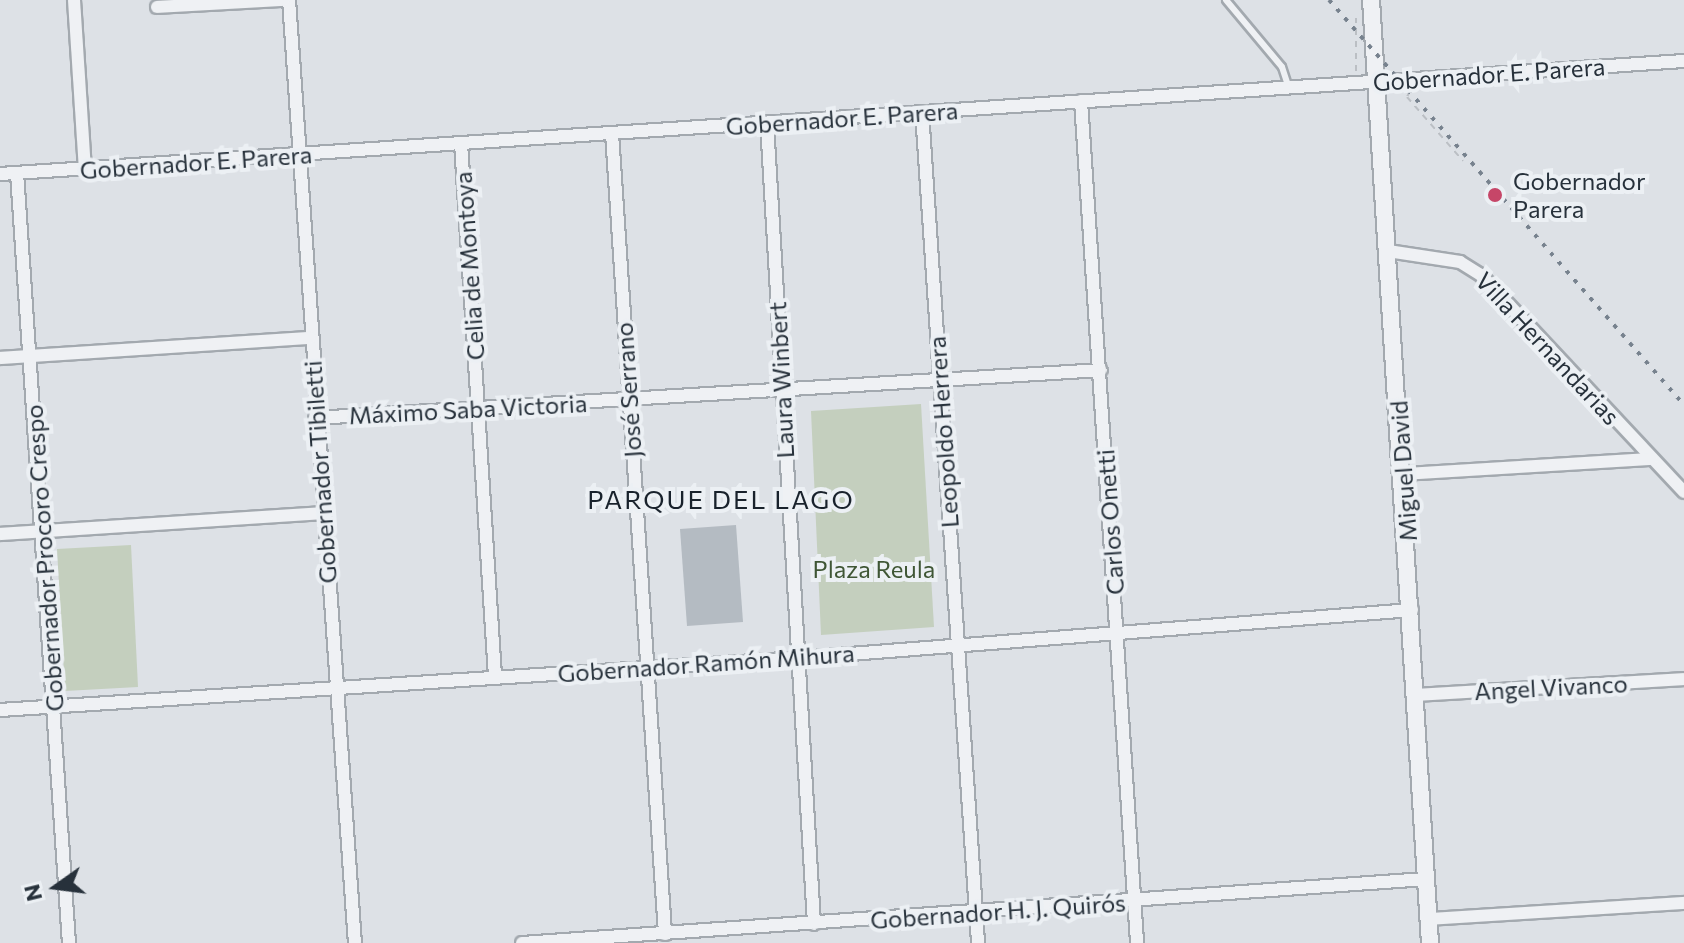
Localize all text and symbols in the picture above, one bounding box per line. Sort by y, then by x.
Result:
street label: Gobernador E. Parera [1372,52,1606,96]
street label: Gobernador E. Parera [725,96,959,140]
street label: Gobernador E. Parera [79,140,313,184]
place label: Gobernador Parera [1513,167,1645,223]
street label: Celia de Montoya [448,171,490,361]
marker: Gobernador Parera [1484,184,1506,206]
street label: Villa Hernandarias [1470,266,1626,430]
street label: Laura Winbert [763,301,799,459]
street label: José Serrano [609,321,647,459]
street label: Leopoldo Herrera [922,335,964,529]
street label: Gobernador Tibiletti [298,360,342,584]
street label: Máximo Saba Victoria [348,388,588,430]
street label: Miguel David [1384,400,1422,542]
street label: Gobernador Procoro Crespo [19,404,69,712]
street label: Carlos Onetti [1091,448,1129,596]
district label: PARQUE DEL LAGO [587,483,855,515]
park label: Plaza Reula [813,555,935,583]
street label: Gobernador Ramón Mihura [557,638,855,688]
street label: Angel Vivanco [1474,669,1628,705]
north arrow [16,847,96,927]
text: N [17,882,47,904]
street label: Gobernador H. J. Quirós [869,888,1127,934]

